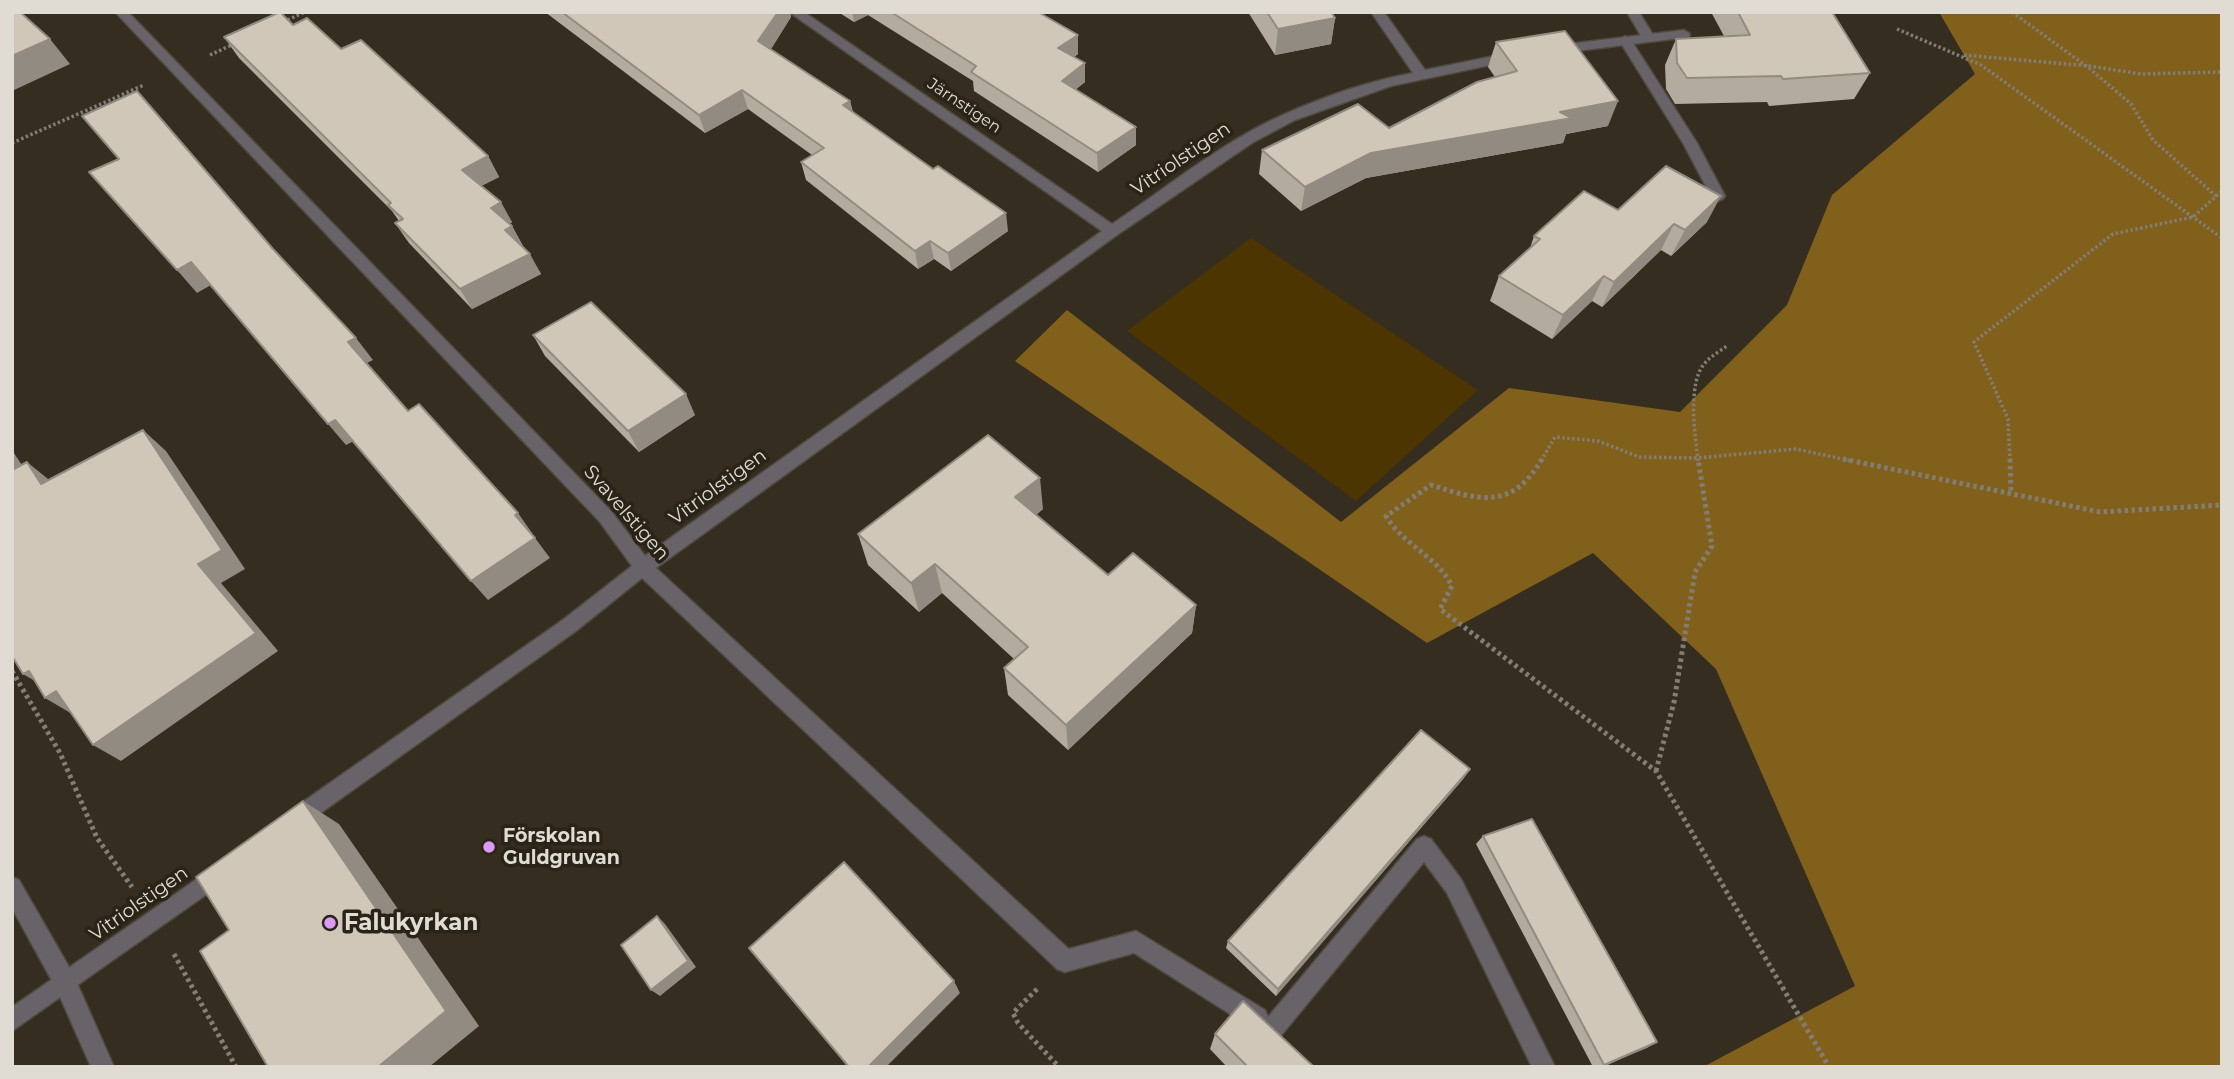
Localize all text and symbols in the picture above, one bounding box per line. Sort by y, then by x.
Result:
street label: Järnstigen [924,74,1004,138]
street label: Vitriolstigen [1127,117,1235,201]
street label: Vitriolstigen [665,444,771,530]
street label: Svavelstigen [579,461,673,565]
place label: Förskolan Guldgruvan [503,825,620,869]
marker: Förskolan Guldgruvan [481,839,497,855]
street label: Vitriolstigen [86,862,192,946]
place label: Falukyrkan [344,909,478,937]
marker: Falukyrkan [322,915,338,931]

